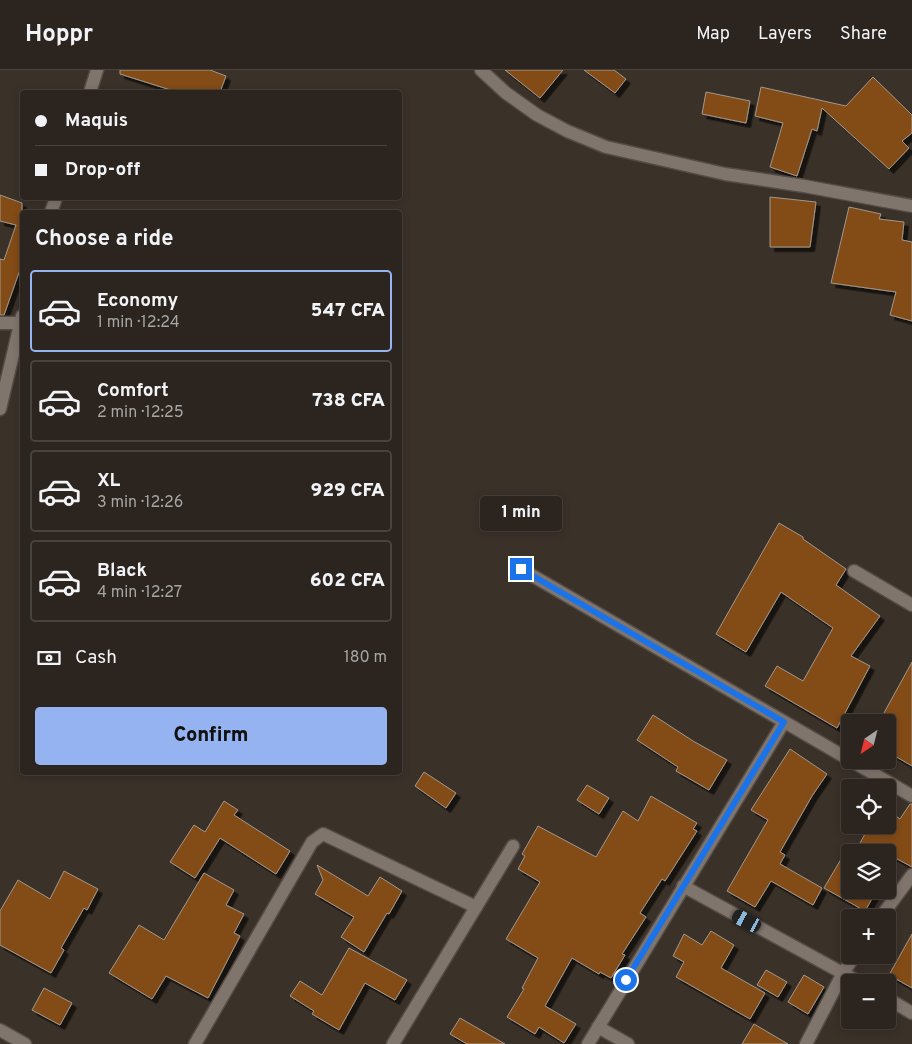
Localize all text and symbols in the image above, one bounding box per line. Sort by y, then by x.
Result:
text: Hoppr [25,20,93,50]
text: Map [696,23,730,46]
text: Layers [758,23,812,46]
text: Share [840,23,887,46]
text: Maquis [65,109,128,133]
text: Drop-off [65,158,140,182]
text: Choose a ride [35,226,173,253]
icon: car [37,289,82,334]
text: Economy [97,289,178,313]
text: 547 CFA [311,299,385,323]
text: 1 min · 12:24 [97,313,180,333]
icon: car [37,379,82,424]
text: Comfort [97,379,169,403]
text: 738 CFA [312,389,385,413]
text: 2 min · 12:25 [97,403,184,423]
icon: car [37,469,82,514]
text: XL [97,469,120,493]
text: 929 CFA [311,479,385,503]
text: 3 min · 12:26 [97,493,183,513]
callout: 1 min [480,496,562,532]
text: 1 min [501,503,541,523]
route end [510,558,532,580]
icon: car [37,559,82,604]
text: Black [97,559,147,583]
text: 602 CFA [310,569,385,593]
text: 4 min · 12:27 [97,583,182,603]
icon: cash [35,644,63,672]
text: Cash [75,646,117,670]
text: 180 m [344,648,387,668]
button: Confirm [35,707,387,765]
north arrow [841,714,896,769]
map controls [841,714,896,1029]
button: locate [841,779,896,834]
button: layers [841,844,896,899]
car [730,907,763,935]
button: + [841,909,896,964]
route start [615,969,637,991]
button: − [841,974,896,1029]

